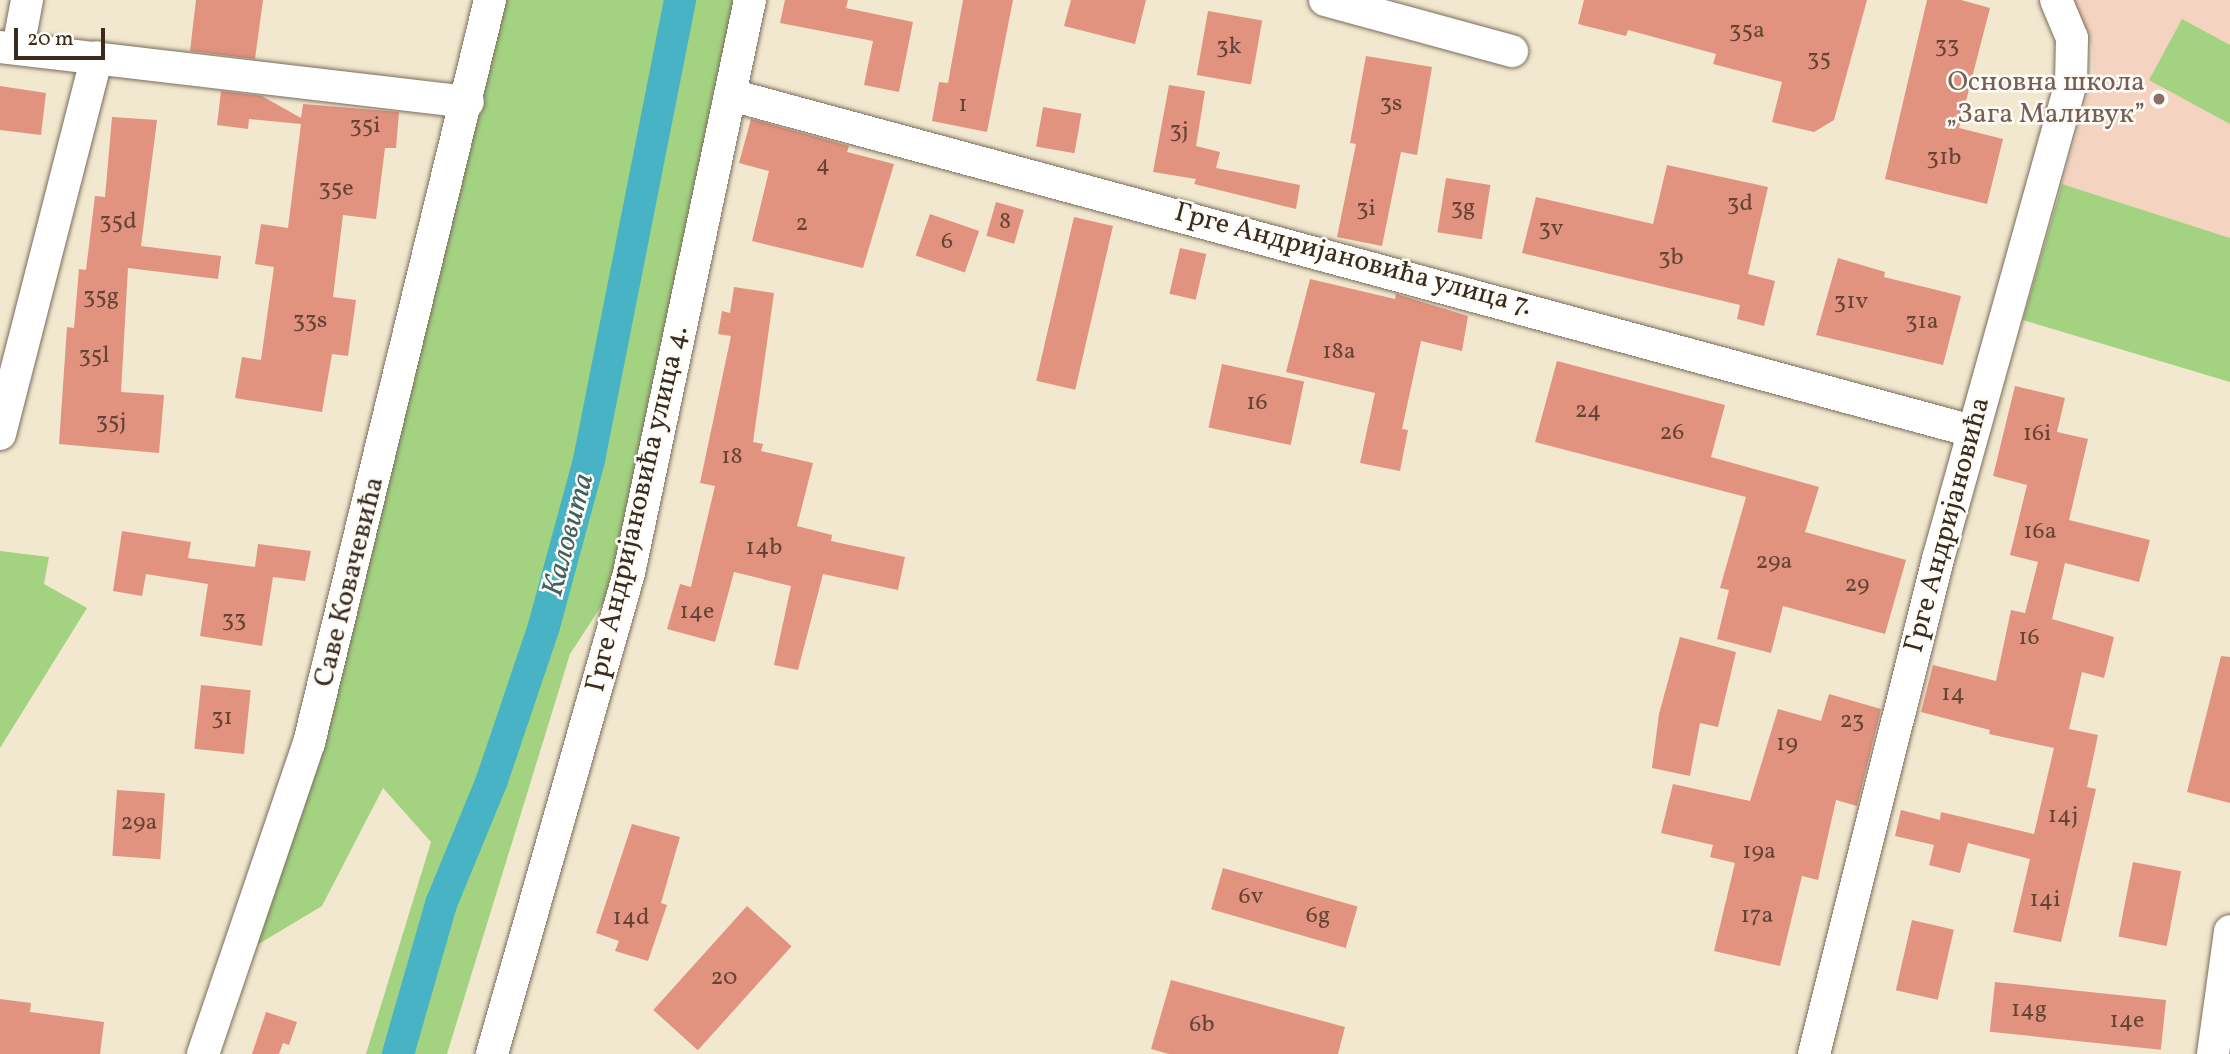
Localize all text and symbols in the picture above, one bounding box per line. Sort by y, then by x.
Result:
scale bar [18,14,108,58]
house number: 35a [1729,18,1765,46]
text: 20 m [27,25,73,54]
house number: 33 [1935,33,1959,61]
house number: 3k [1216,34,1242,62]
house number: 35 [1807,46,1831,74]
place label: Основна школа „Зага Маливук” [1946,66,2145,132]
house number: 3s [1380,91,1402,119]
marker: Основна школа „Зага Маливук” [2151,91,2167,107]
house number: 1 [958,92,968,120]
house number: 35i [349,113,381,141]
house number: 3j [1169,118,1189,146]
house number: 31b [1927,145,1961,173]
house number: 4 [816,152,830,180]
house number: 35e [318,176,354,204]
house number: 3d [1727,191,1753,219]
house number: 3g [1451,195,1475,223]
street label: Грге Андријановића улица 7. [1170,196,1536,324]
house number: 3i [1356,196,1376,224]
house number: 35d [99,209,137,237]
house number: 8 [999,209,1011,237]
house number: 2 [796,211,808,239]
house number: 3v [1539,216,1563,244]
house number: 6 [941,229,953,257]
house number: 3b [1658,245,1684,273]
house number: 35g [83,284,119,312]
house number: 31v [1834,289,1868,317]
house number: 33s [293,308,327,336]
house number: 31a [1905,309,1939,337]
street label: Грге Андријановића улица 4. [579,322,697,696]
house number: 18a [1322,339,1356,367]
house number: 35l [78,343,110,371]
house number: 16 [1246,390,1268,418]
street label: Грге Андријановића [1898,394,1998,656]
house number: 24 [1575,398,1601,426]
house number: 35j [96,409,126,437]
house number: 26 [1659,420,1685,448]
house number: 16i [2023,421,2051,449]
house number: 18 [721,444,743,472]
water label: Каловита [535,470,603,600]
street label: Саве Ковачевића [308,474,392,690]
house number: 16a [2023,519,2057,547]
house number: 14b [746,535,782,563]
house number: 29a [1755,549,1793,577]
house number: 29 [1844,572,1870,600]
house number: 14e [679,599,715,627]
house number: 33 [222,607,246,635]
house number: 16 [2018,625,2040,653]
house number: 14 [1941,681,1965,709]
house number: 31 [211,705,233,733]
house number: 23 [1840,708,1864,736]
house number: 19 [1776,731,1798,759]
house number: 14j [2048,803,2078,831]
house number: 29a [120,810,158,838]
house number: 19a [1742,839,1776,867]
house number: 6v [1239,884,1263,912]
house number: 14i [2030,887,2060,915]
house number: 6g [1306,903,1330,931]
house number: 17a [1741,903,1773,931]
house number: 14d [612,905,650,933]
house number: 20 [710,965,738,993]
house number: 14g [2011,997,2047,1025]
house number: 14e [2109,1008,2145,1036]
house number: 6b [1189,1012,1215,1040]

